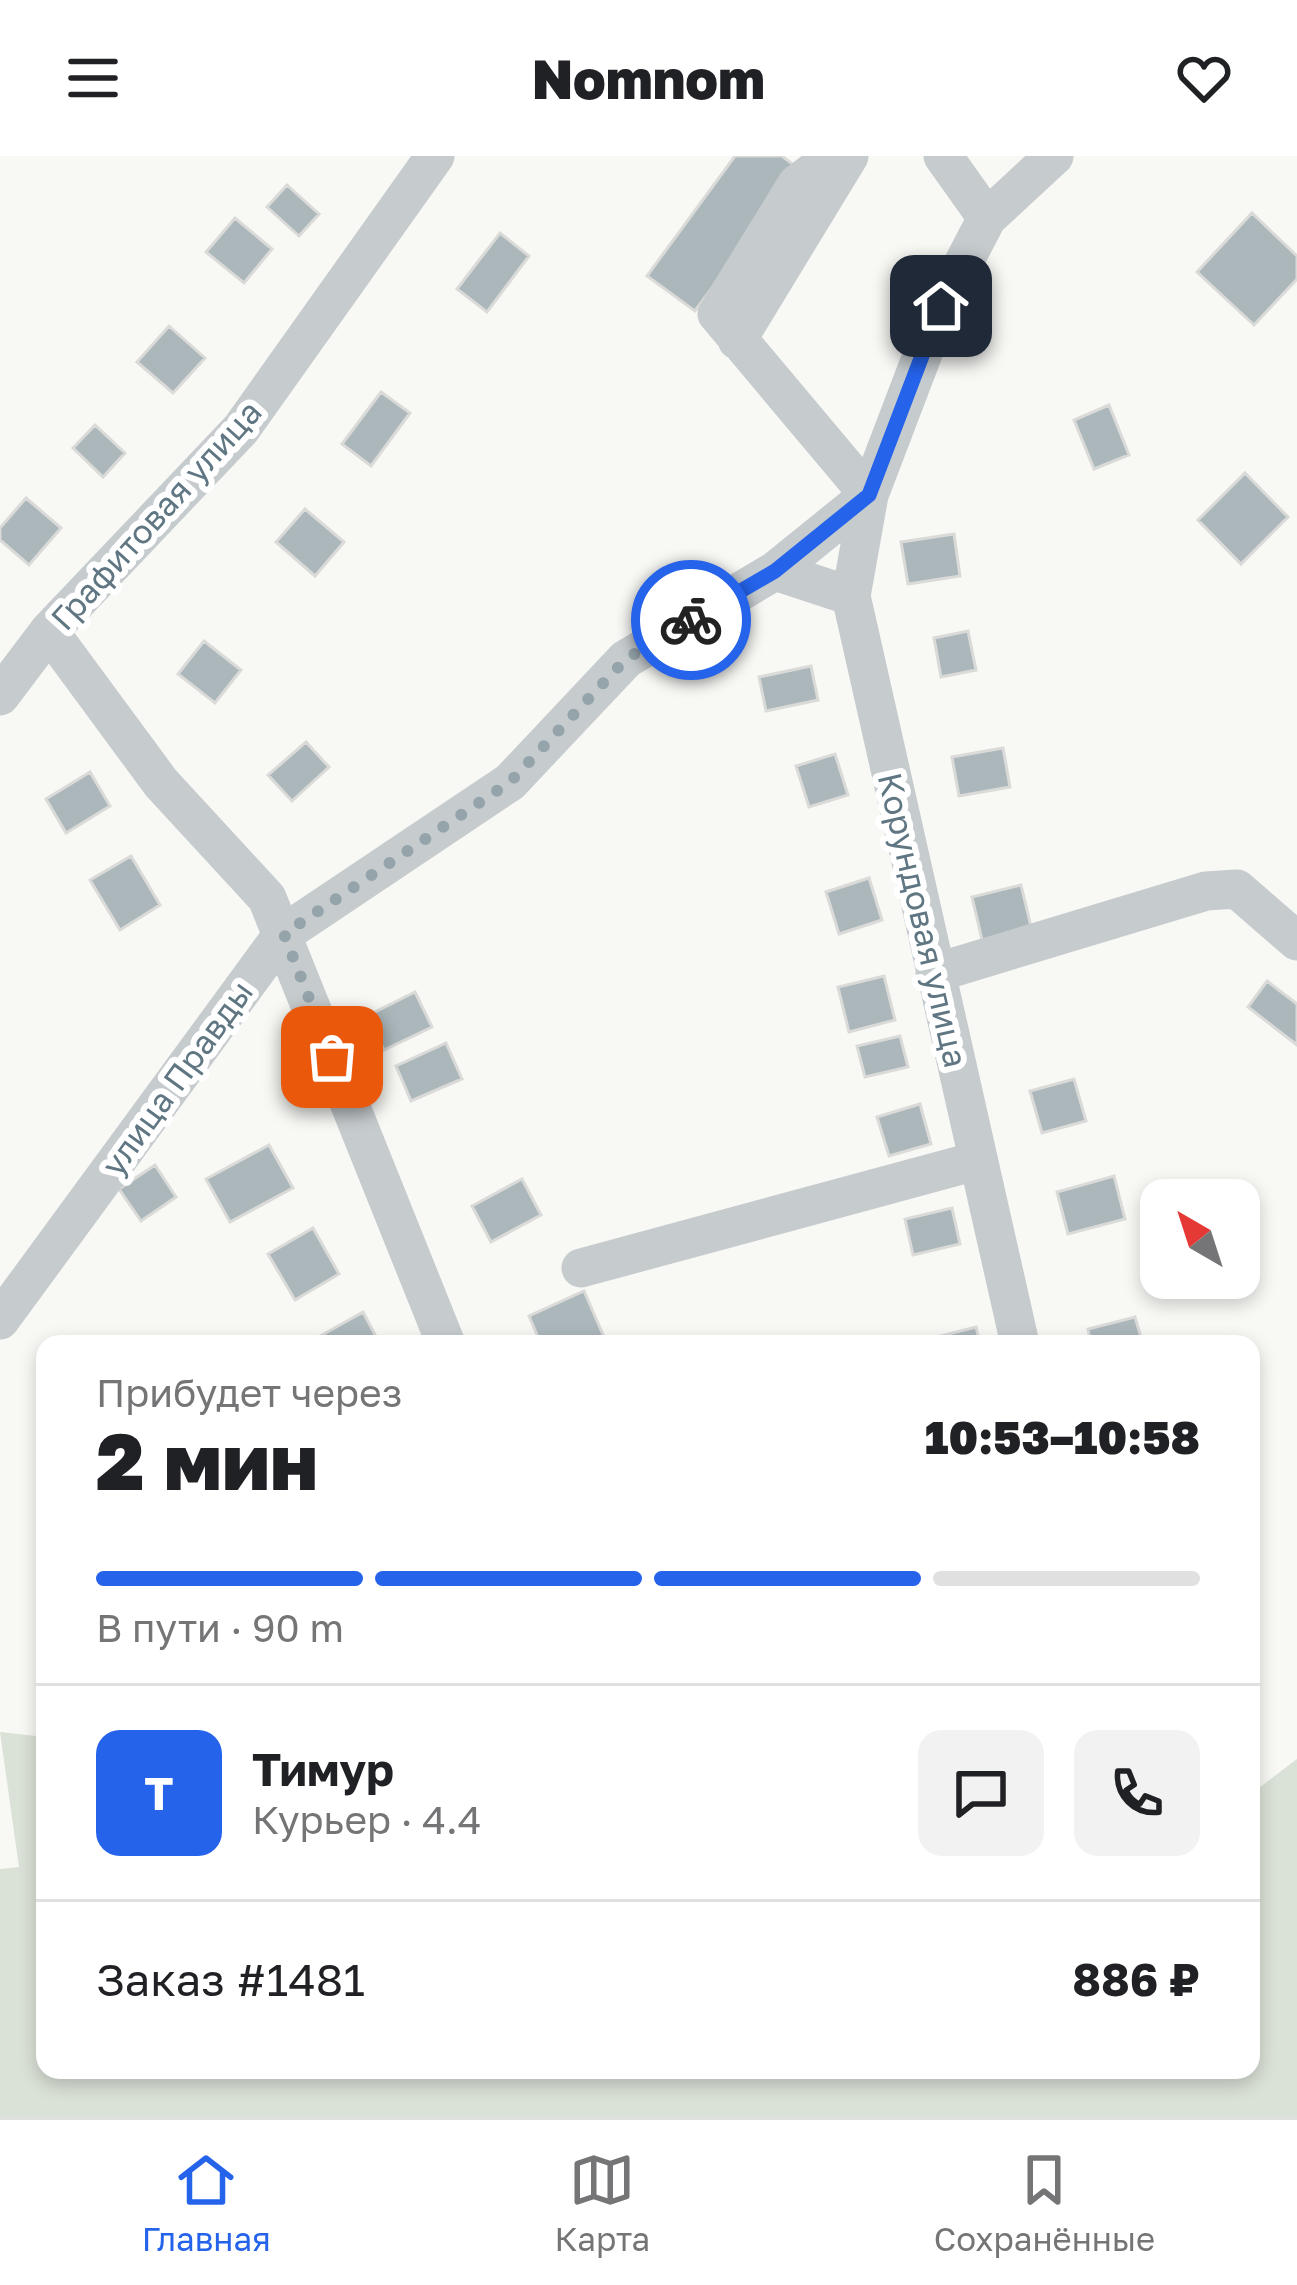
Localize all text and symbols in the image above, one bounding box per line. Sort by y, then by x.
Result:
icon: menu [60,45,126,111]
icon: heart [1171,45,1237,111]
text: Nomnom [532,46,765,111]
pin [890,255,992,357]
icon: home [908,273,974,339]
street label: Графитовая улица [42,392,269,637]
courier [631,560,751,680]
icon: bike [658,587,724,653]
street label: Корундовая улица [871,769,976,1071]
street label: улица Правды [93,973,260,1183]
pin [281,1006,383,1108]
icon: bag [299,1024,365,1090]
north arrow [1140,1179,1260,1299]
map controls [1140,1179,1260,1299]
text: Прибудет через [96,1369,402,1416]
text: 10:53–10:58 [925,1410,1200,1464]
text: 2 мин [96,1414,318,1507]
text: В пути · 90 m [96,1604,344,1651]
button: chat [918,1730,1044,1856]
button: phone [1074,1730,1200,1856]
text: Тимур [252,1742,394,1796]
text: Т [144,1766,174,1820]
text: Курьер · 4.4 [252,1796,482,1843]
text: Заказ #1481 [96,1952,365,2006]
text: 886 ₽ [1072,1952,1200,2006]
tab: Главная [142,2147,271,2258]
tab: Карта [555,2147,650,2258]
tab: Сохранённые [934,2147,1155,2258]

